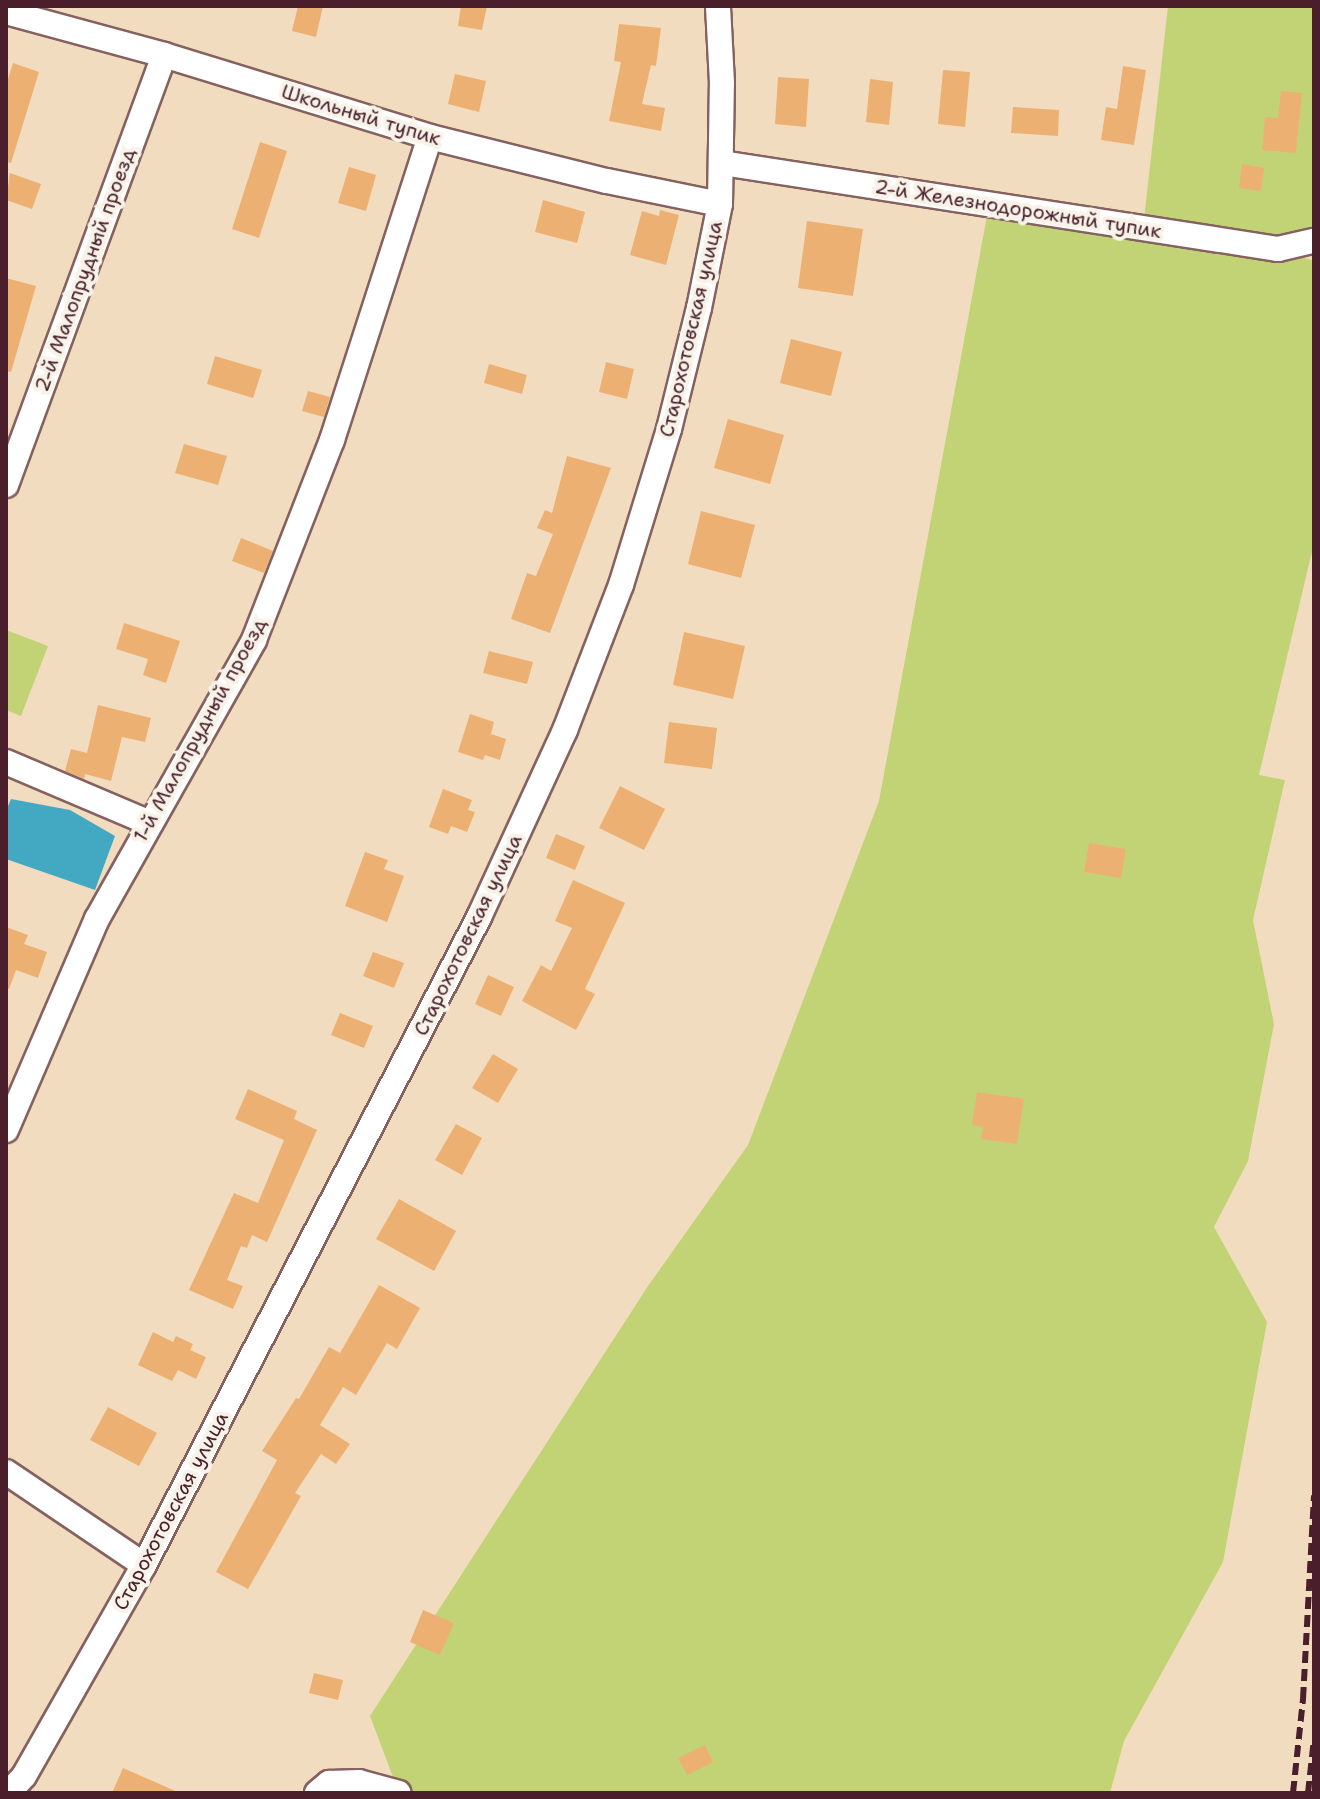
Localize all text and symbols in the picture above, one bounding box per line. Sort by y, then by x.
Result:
street label: Школьный тупик [278,79,444,151]
street label: 2-й Малопрудный проезд [30,145,140,395]
street label: 2-й Железнодорожный тупик [873,174,1163,244]
street label: Старохотовская улица [654,219,728,439]
street label: 1-й Малопрудный проезд [128,614,272,846]
street label: Старохотовская улица [409,830,527,1040]
street label: Старохотовская улица [108,1408,234,1614]

